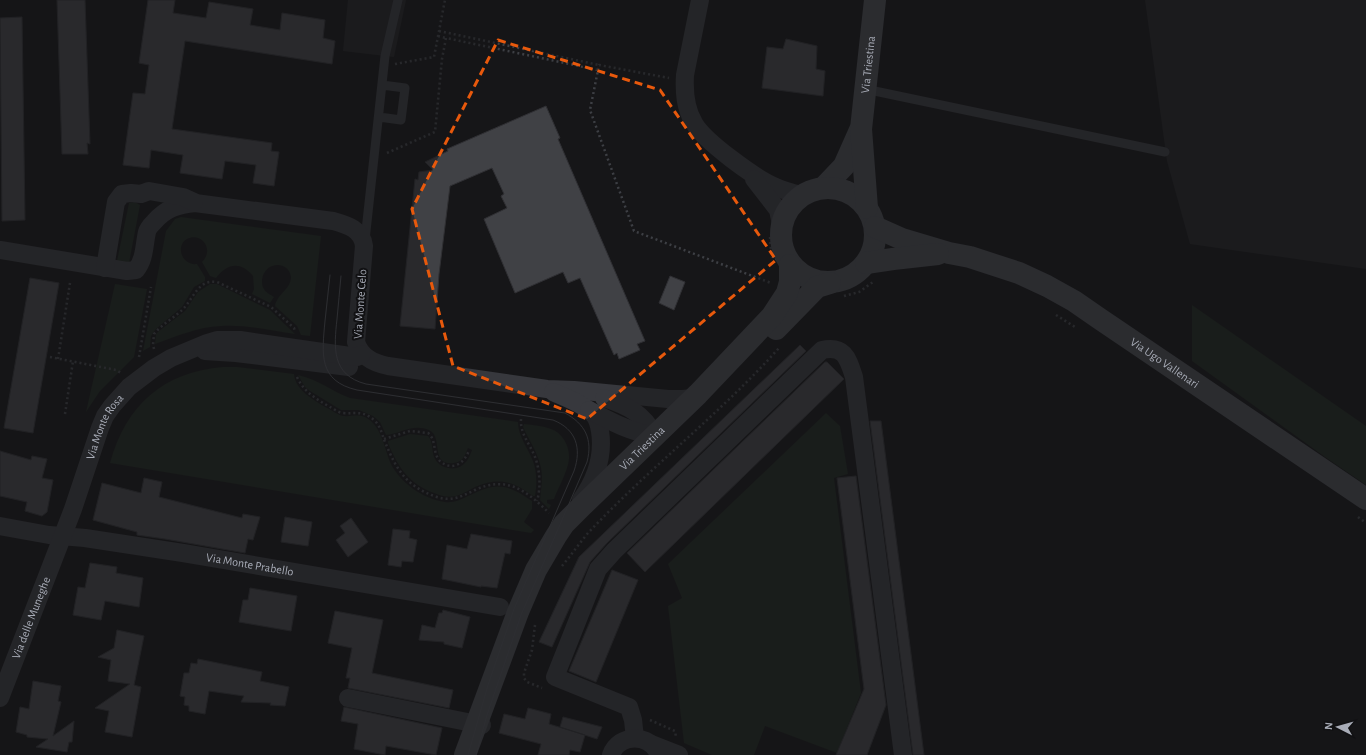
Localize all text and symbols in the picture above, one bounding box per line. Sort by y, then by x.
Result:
street label: Via Triestina [859,35,877,94]
street label: Via Monte Celo [352,269,368,339]
street label: Via Ugo Vallenari [1128,335,1201,390]
street label: Via Monte Rosa [84,391,126,461]
street label: Via Triestina [617,423,667,472]
street label: Via Monte Prabello [205,551,295,578]
street label: Via delle Muneghe [10,575,52,661]
north arrow [1318,707,1358,747]
text: N [1323,722,1334,730]

